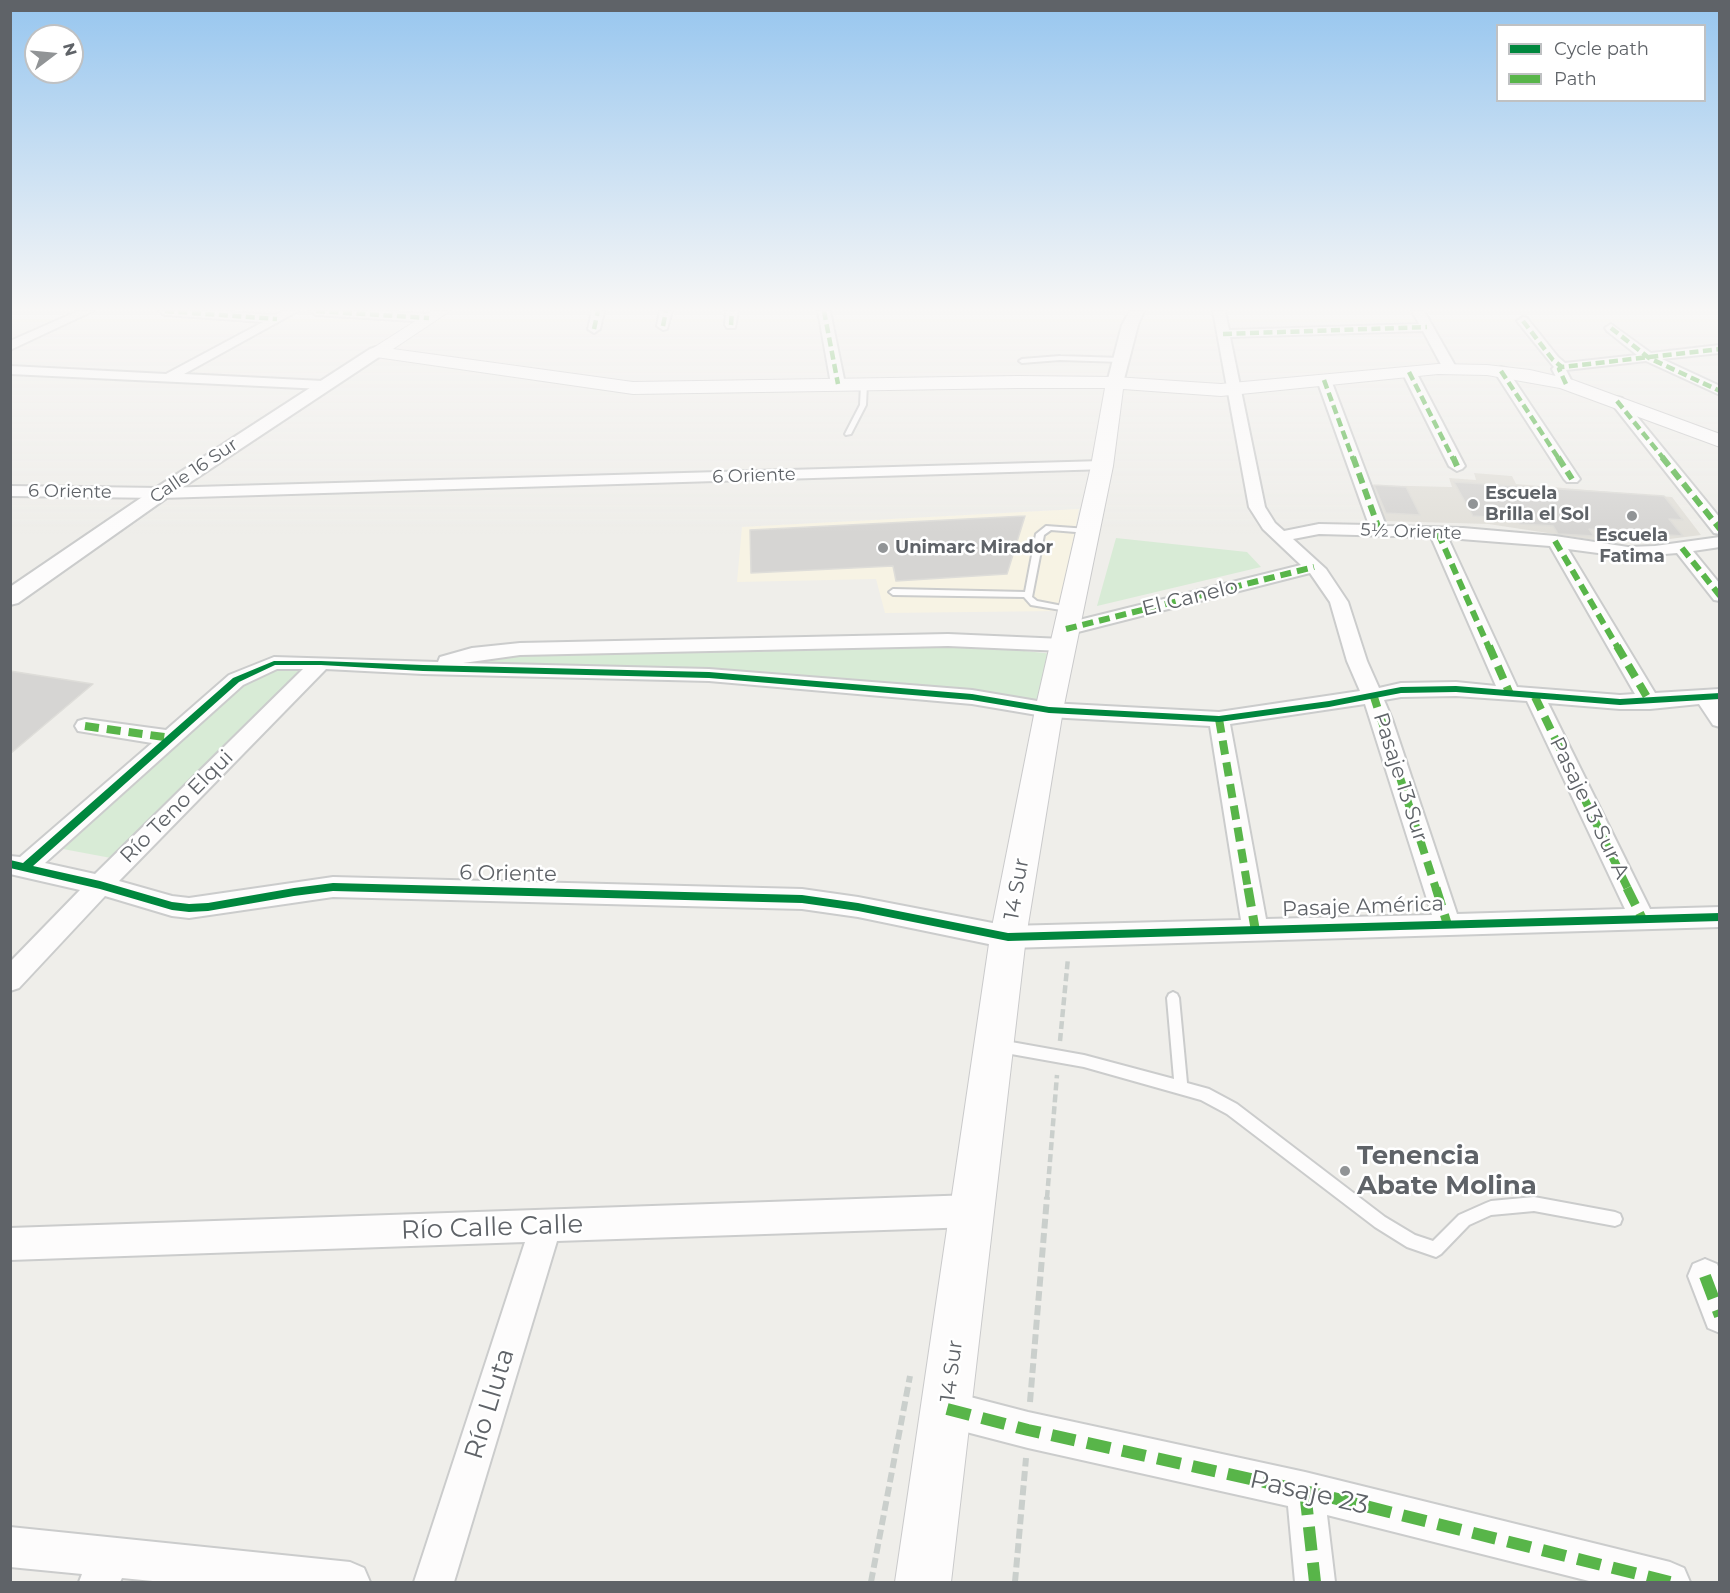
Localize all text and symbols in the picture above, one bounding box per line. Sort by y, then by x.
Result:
north arrow [24,24,84,84]
legend [1496,24,1706,102]
text: Cycle path [1554,38,1649,60]
text: N [59,41,81,58]
text: Path [1554,68,1597,90]
street label: Calle 16 Sur [146,434,242,508]
street label: 6 Oriente [712,464,796,488]
street label: 6 Oriente [28,480,112,504]
place label: Escuela Brilla el Sol [1485,483,1589,526]
marker: Escuela Brilla el Sol [1466,497,1480,511]
marker: Escuela Fatima [1625,509,1639,523]
street label: 5½ Oriente [1360,519,1462,545]
place label: Escuela Fatima [1596,525,1668,568]
place label: Unimarc Mirador [895,537,1053,559]
marker: Unimarc Mirador [876,541,890,555]
street label: El Canelo [1139,574,1241,622]
street label: Pasaje 13 Sur [1367,709,1433,845]
street label: Pasaje 13 Sur A [1544,733,1634,883]
street label: Río Teno Elqui [115,745,239,869]
street label: 14 Sur [999,856,1035,922]
street label: 6 Oriente [459,861,557,887]
street label: Pasaje América [1282,892,1444,922]
place label: Tenencia Abate Molina [1357,1140,1537,1202]
marker: Tenencia Abate Molina [1338,1164,1352,1178]
street label: Río Calle Calle [400,1209,584,1247]
street label: 14 Sur [936,1338,968,1404]
street label: Río Lluta [458,1345,522,1463]
street label: Pasaje 23 [1247,1464,1371,1522]

